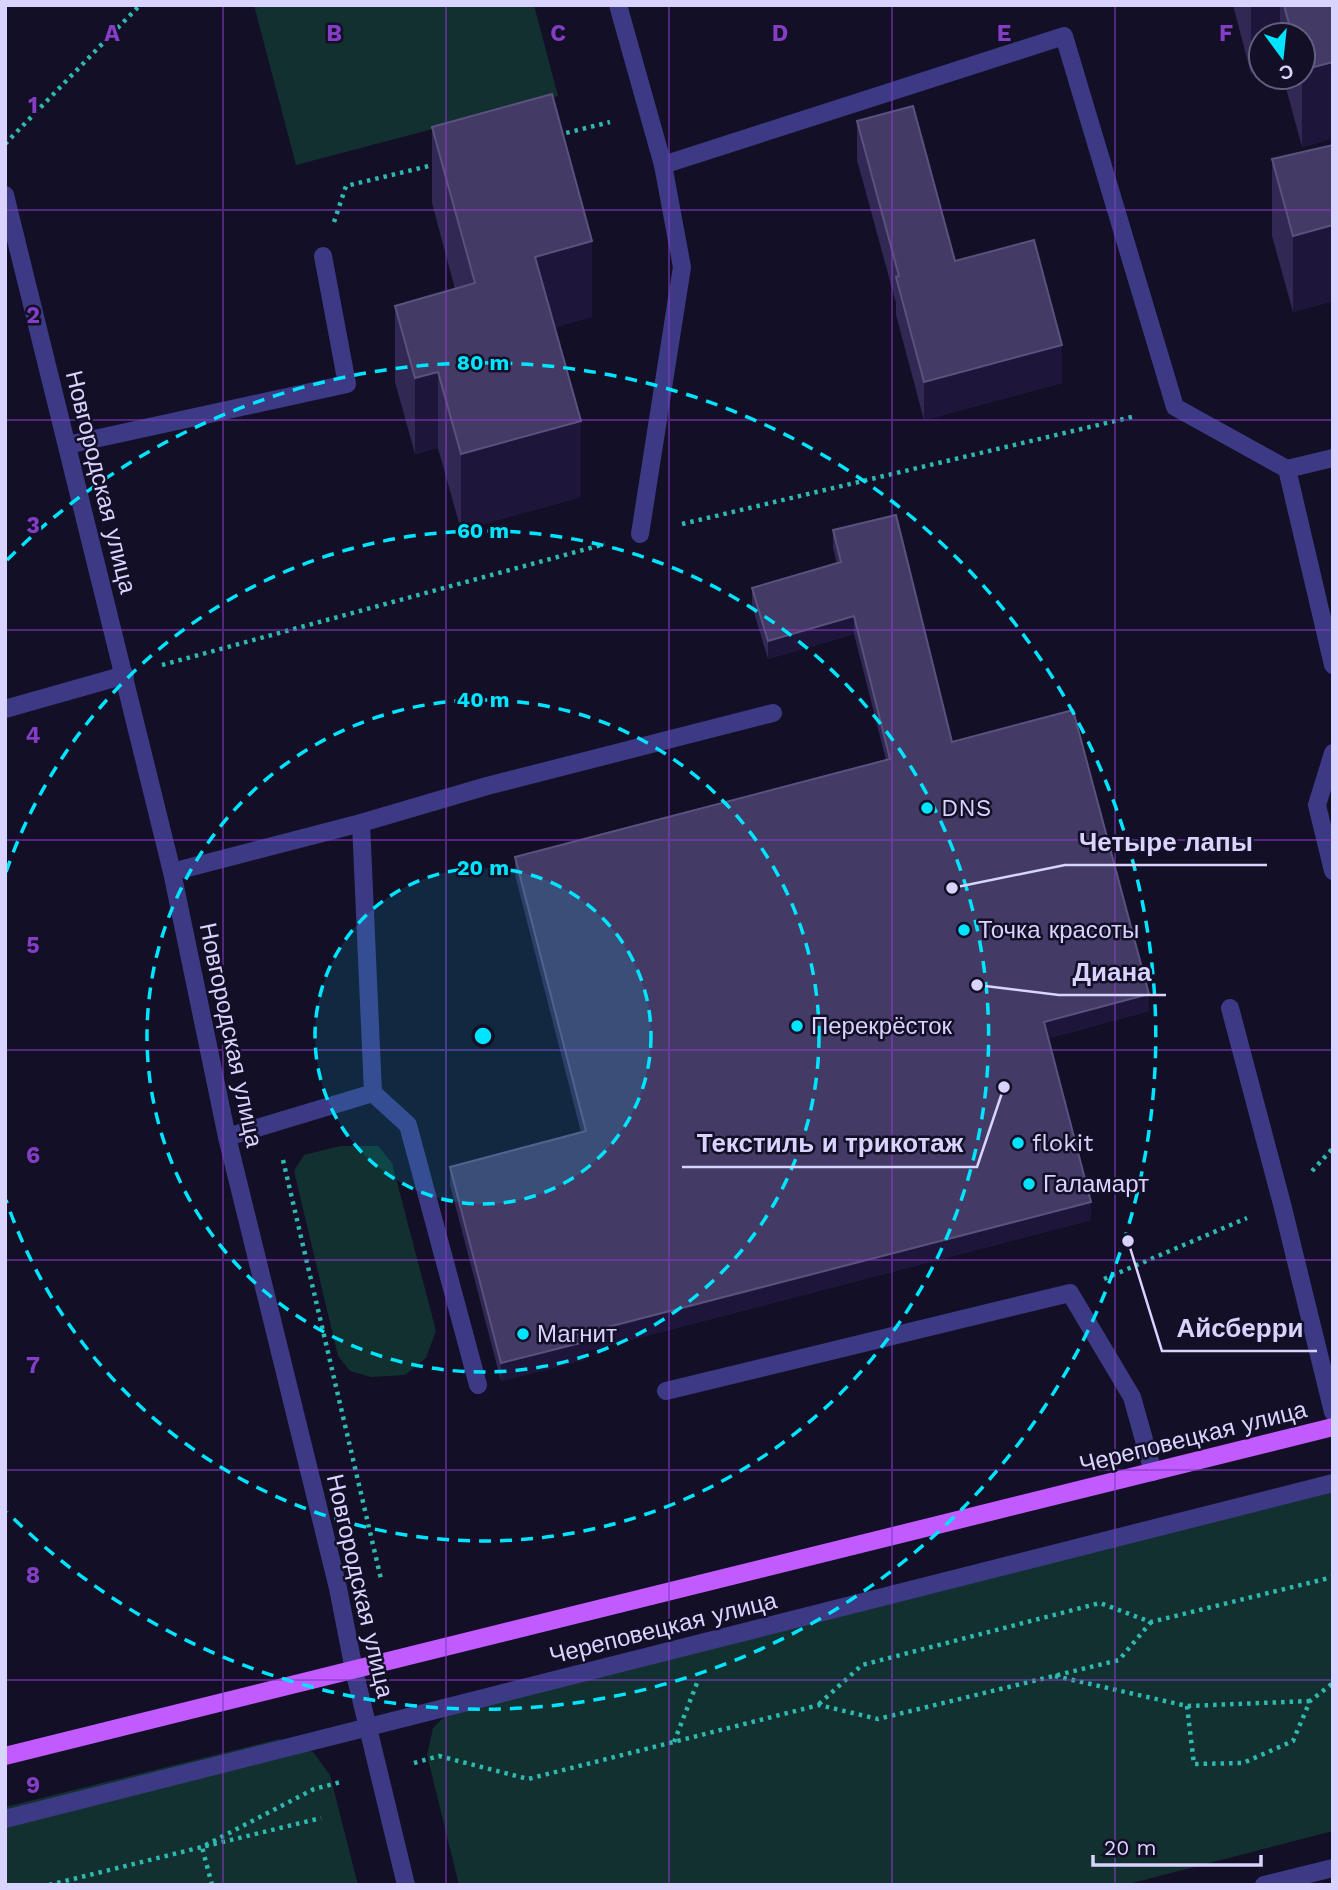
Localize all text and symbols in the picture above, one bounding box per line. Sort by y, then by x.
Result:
text: A [104,20,120,47]
text: B [326,20,342,47]
text: C [550,20,566,47]
text: D [772,20,788,47]
text: E [997,20,1011,47]
text: F [1219,20,1233,47]
north arrow [1247,21,1317,91]
text: С [1276,59,1296,85]
text: 1 [28,92,38,119]
text: 2 [26,302,40,329]
text: 80 m [457,350,509,375]
street label: Новгородская улица [60,368,142,597]
text: 3 [26,512,40,539]
text: 60 m [457,518,509,543]
text: 40 m [457,687,509,712]
text: 4 [26,722,41,749]
place label: DNS [941,794,991,822]
marker: DNS [919,800,935,816]
callout: Четыре лапы [1065,818,1267,865]
text: Четыре лапы [1079,827,1253,857]
text: 20 m [457,855,509,880]
place label: Точка красоты [978,916,1139,944]
street label: Новгородская улица [194,920,269,1150]
marker: Точка красоты [956,922,972,938]
text: 5 [26,932,40,959]
callout: Диана [1059,948,1166,995]
text: Диана [1072,957,1152,987]
place label: Перекрёсток [811,1012,953,1040]
marker: Перекрёсток [789,1018,805,1034]
centre of rings [471,1024,495,1048]
callout: Текстиль и трикотаж [682,1120,977,1167]
text: Текстиль и трикотаж [697,1128,964,1158]
place label: flokit [1032,1129,1093,1157]
marker: flokit [1010,1135,1026,1151]
text: 6 [26,1142,40,1169]
place label: Галамарт [1043,1170,1149,1198]
marker: Галамарт [1021,1176,1037,1192]
callout: Айсберри [1162,1304,1317,1351]
text: Айсберри [1176,1313,1304,1343]
place label: Магнит [537,1320,617,1348]
marker: Магнит [515,1326,531,1342]
text: 7 [26,1352,40,1379]
street label: Череповецкая улица [1076,1395,1310,1479]
street label: Новгородская улица [321,1471,400,1701]
text: 8 [26,1562,40,1589]
street label: Череповецкая улица [546,1586,780,1670]
text: 9 [26,1772,40,1799]
scale bar [1093,1824,1261,1868]
text: 20 m [1104,1835,1156,1860]

